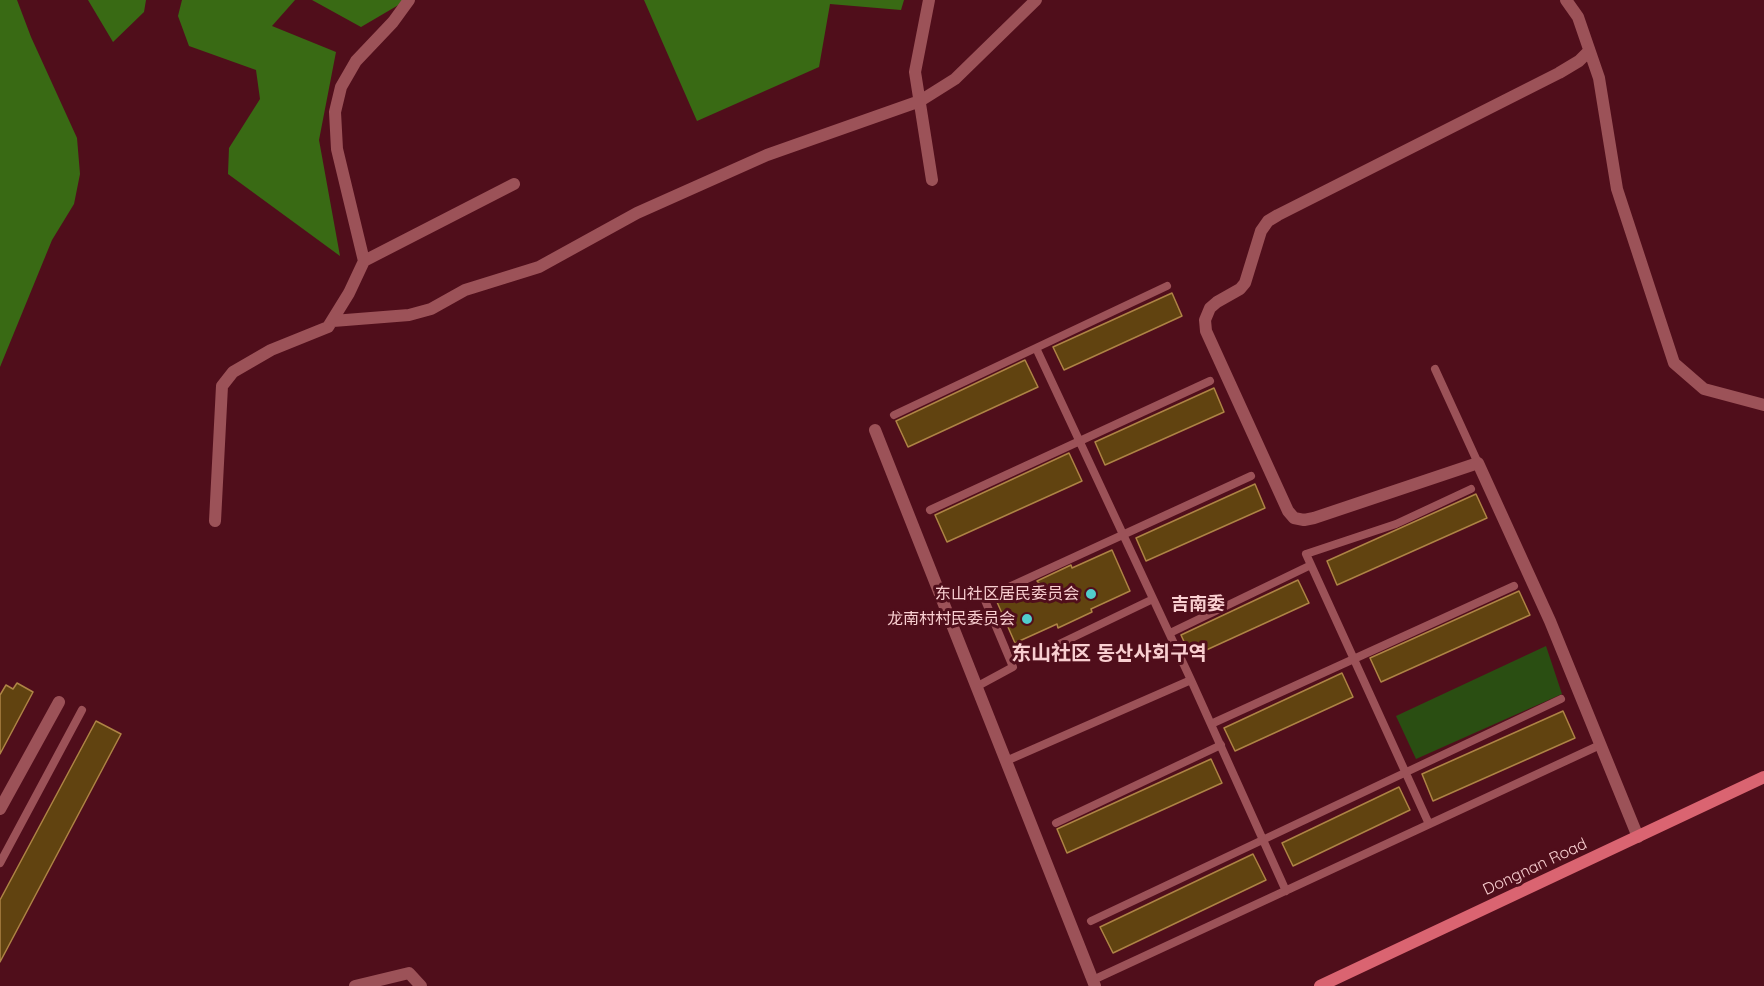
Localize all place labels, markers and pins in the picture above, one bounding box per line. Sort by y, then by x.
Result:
place label: 东山社区居民委员会 [935,584,1079,604]
marker: 东山社区居民委员会 [1084,587,1098,601]
place label: 龙南村村民委员会 [887,609,1015,629]
marker: 龙南村村民委员会 [1020,612,1034,626]

